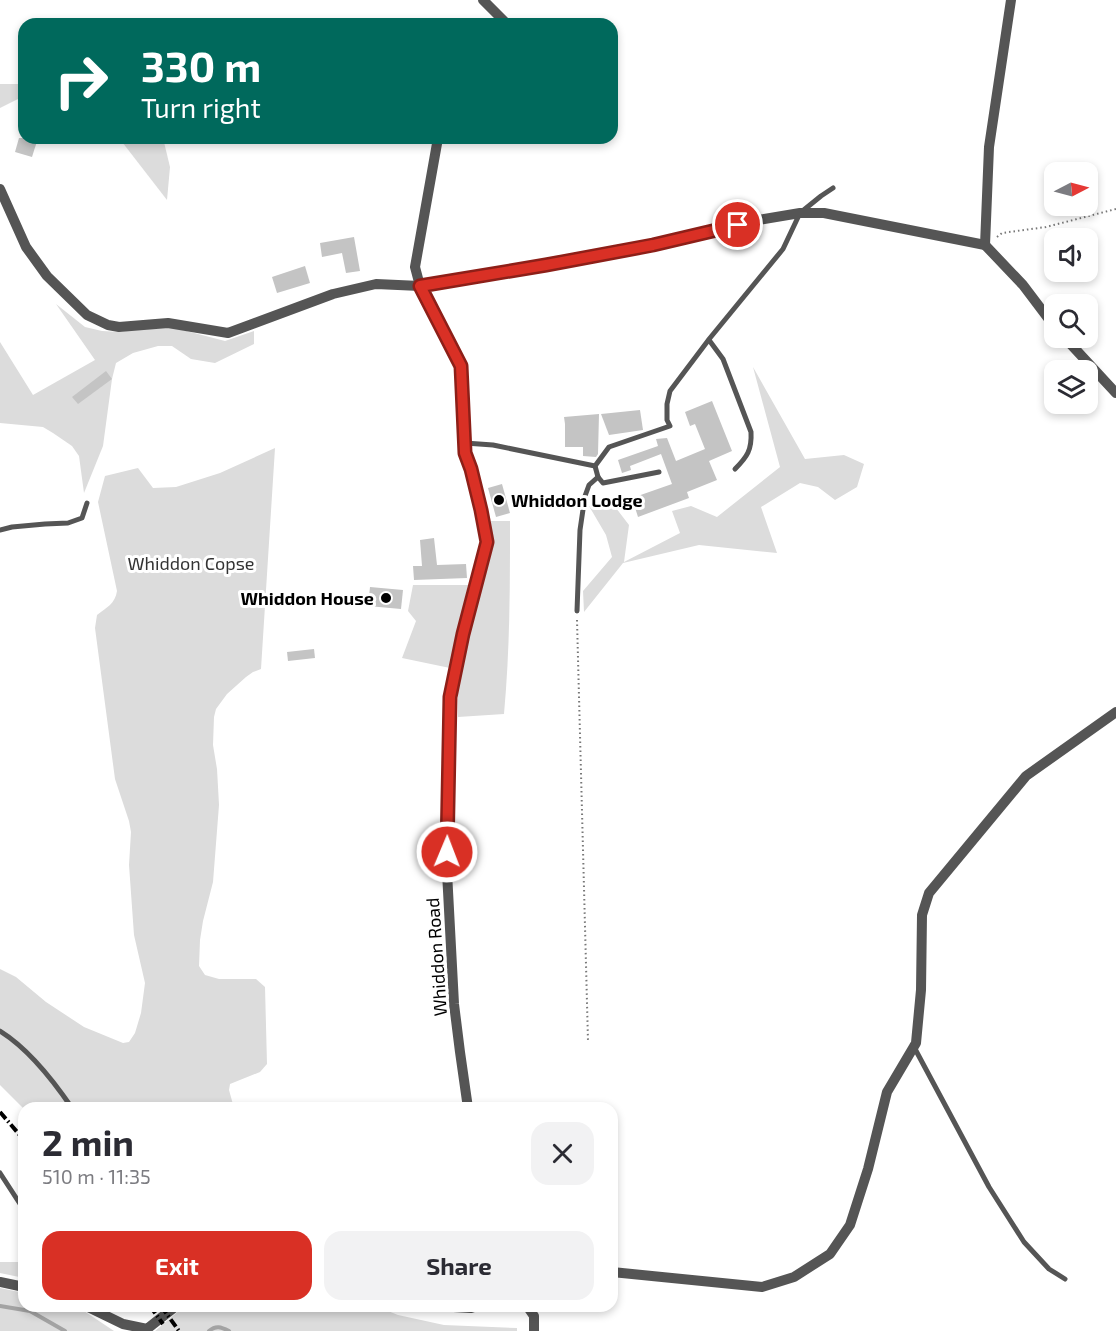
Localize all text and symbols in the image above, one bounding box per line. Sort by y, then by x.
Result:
text: 330 m [141,40,261,90]
icon: right [42,42,120,120]
text: Turn right [141,91,261,123]
north arrow [1044,162,1098,216]
map controls [1044,162,1098,414]
pin [712,199,763,250]
icon: arrive [721,208,754,241]
button: sound [1044,228,1098,282]
button: search [1044,294,1098,348]
button: layers [1044,360,1098,414]
place label: Whiddon Lodge [511,489,643,511]
marker: Whiddon Lodge [492,493,506,507]
park label: Whiddon Copse [127,552,255,574]
place label: Whiddon House [240,587,374,609]
marker: Whiddon House [379,591,393,605]
position arrow [415,820,479,884]
street label: Whiddon Road [421,897,451,1017]
text: 2 min [42,1120,134,1163]
button: close [531,1122,594,1185]
text: 510 m · 11:35 [42,1164,151,1188]
button: Exit [42,1231,312,1300]
button: Share [324,1231,594,1300]

